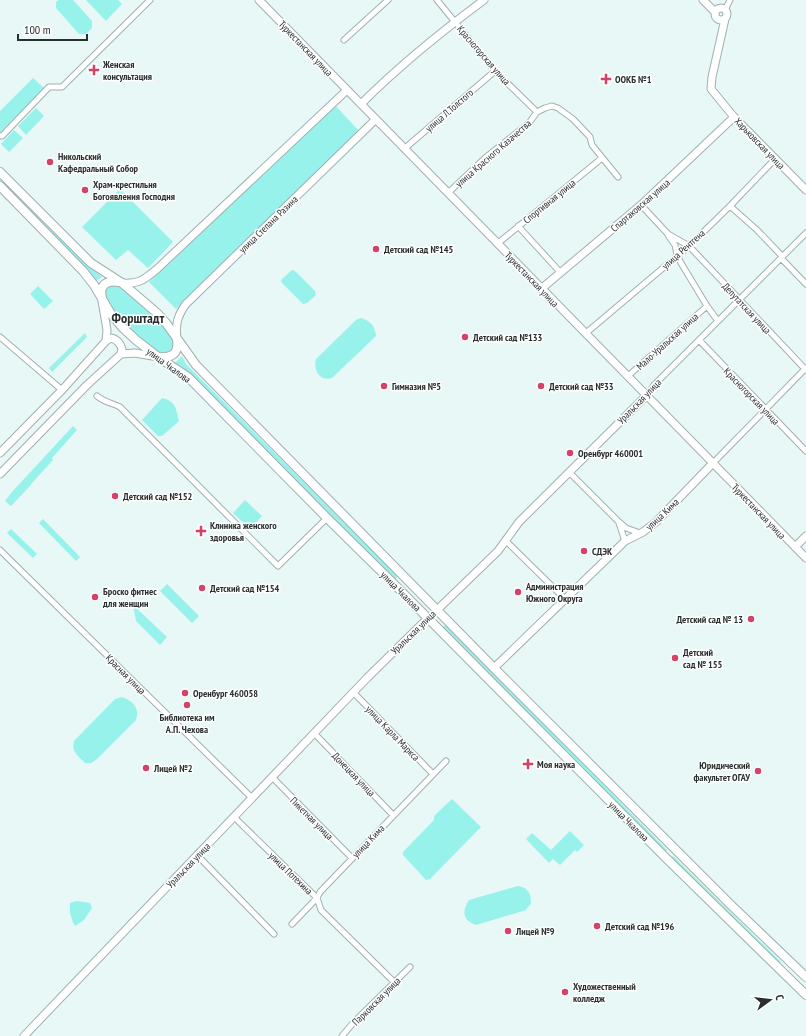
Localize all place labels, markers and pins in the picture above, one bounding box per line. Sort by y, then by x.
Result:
place label: Женская консультация [102,58,152,83]
marker: Женская консультация [88,64,100,76]
marker: ООКБ №1 [600,73,612,85]
place label: ООКБ №1 [615,73,652,86]
place label: Никольский Кафедральный Собор [58,150,139,175]
marker: Никольский Кафедральный Собор [45,157,55,167]
place label: Храм-крестильня Богоявления Господня [93,178,175,203]
marker: Храм-крестильня Богоявления Господня [80,185,90,195]
place label: Детский сад №145 [384,243,454,256]
marker: Детский сад №145 [371,244,381,254]
place label: Детский сад №133 [473,331,543,344]
marker: Детский сад №133 [460,332,470,342]
place label: Гимназия №5 [392,380,441,393]
place label: Детский сад №33 [549,380,614,393]
marker: Гимназия №5 [379,381,389,391]
marker: Детский сад №33 [536,381,546,391]
place label: Оренбург 460001 [578,447,643,460]
marker: Оренбург 460001 [565,448,575,458]
place label: Детский сад №152 [123,490,193,503]
marker: Детский сад №152 [110,491,120,501]
place label: Клиника женского здоровья [210,519,277,544]
marker: Клиника женского здоровья [195,525,207,537]
place label: СДЭК [592,545,613,558]
marker: СДЭК [579,546,589,556]
place label: Администрация Южного Округа [525,580,583,605]
place label: Детский сад №154 [210,582,280,595]
marker: Детский сад №154 [197,583,207,593]
place label: Броско фитнес для женщин [102,585,157,610]
marker: Администрация Южного Округа [513,587,523,597]
marker: Броско фитнес для женщин [90,592,100,602]
place label: Детский сад № 13 [676,613,743,626]
marker: Детский сад № 13 [746,614,756,624]
place label: Детский сад № 155 [683,646,723,671]
marker: Детский сад № 155 [670,653,680,663]
place label: Оренбург 460058 [193,687,258,700]
marker: Оренбург 460058 [180,688,190,698]
marker: Библиотека им А.П. Чехова [182,700,192,710]
place label: Библиотека им А.П. Чехова [160,711,215,736]
marker: Моя наука [522,758,534,770]
place label: Моя наука [537,758,575,771]
place label: Юридический факультет ОГАУ [693,759,750,784]
place label: Лицей №2 [153,762,193,775]
marker: Лицей №2 [141,763,151,773]
marker: Юридический факультет ОГАУ [753,766,763,776]
place label: Детский сад №196 [605,920,675,933]
marker: Детский сад №196 [592,921,602,931]
place label: Лицей №9 [515,925,555,938]
marker: Лицей №9 [503,926,513,936]
place label: Художественный колледж [573,980,636,1005]
marker: Художественный колледж [560,987,570,997]

